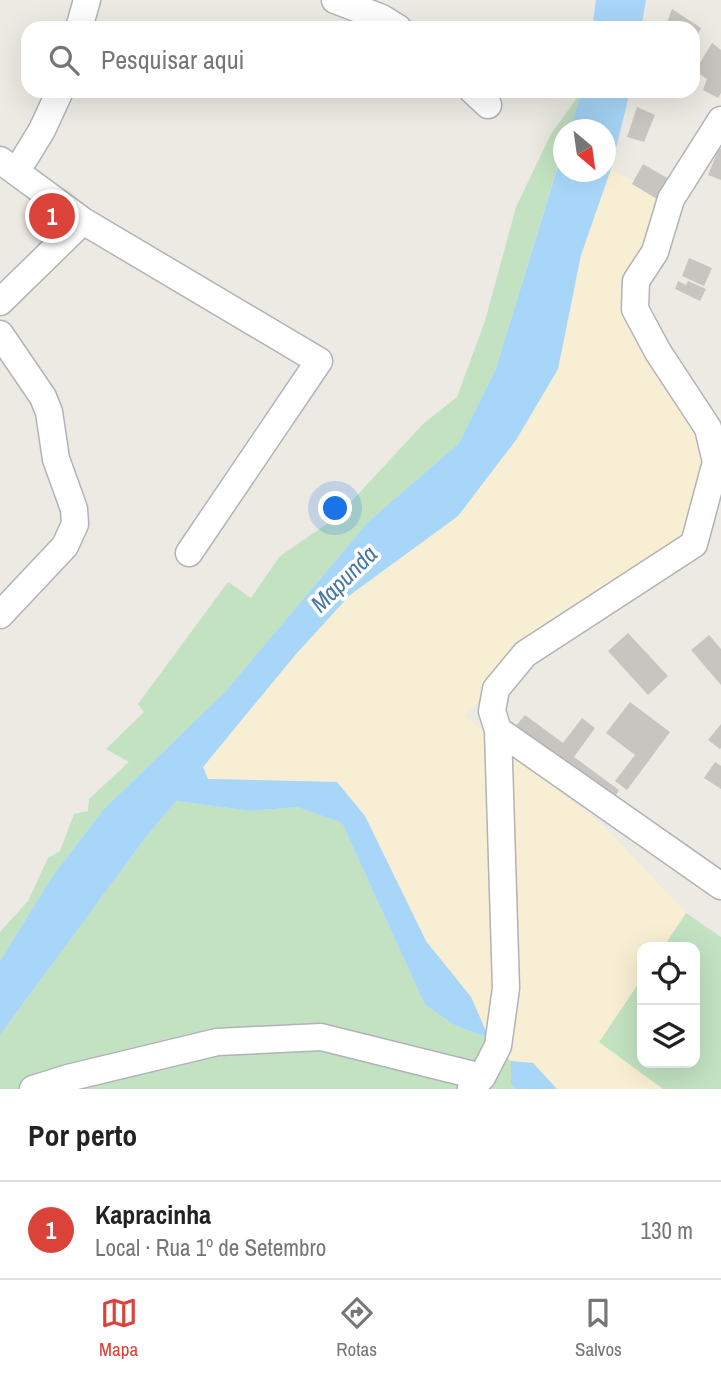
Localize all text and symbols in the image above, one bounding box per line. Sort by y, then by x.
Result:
search box [21,21,700,98]
icon: search [45,41,83,79]
text: Pesquisar aqui [101,42,244,77]
north arrow [553,119,616,182]
pin: 1 [29,190,75,242]
your location [318,491,352,525]
water label: Mapunda [303,538,384,619]
map controls [637,942,700,1068]
button: locate [637,942,700,1005]
button: layers [637,1005,700,1068]
text: Por perto [28,1115,137,1155]
text: Kapracinha [95,1197,211,1232]
text: 1 [46,1215,56,1246]
text: 130 m [641,1215,693,1246]
text: Local · Rua 1º de Setembro [95,1232,326,1263]
tab: Mapa [99,1294,138,1362]
tab: Rotas [336,1294,377,1362]
tab: Salvos [575,1294,622,1362]

